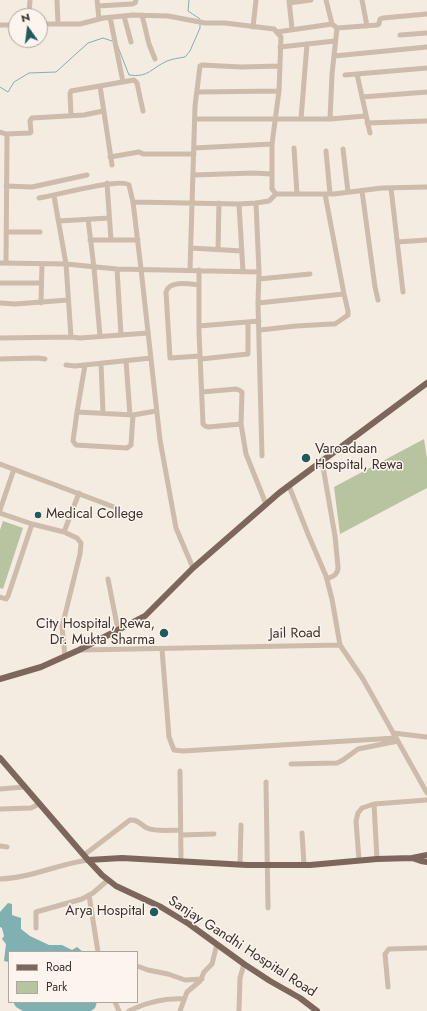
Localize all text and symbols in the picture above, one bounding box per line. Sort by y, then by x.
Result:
north arrow [8,8,48,48]
text: N [19,9,32,26]
place label: Varoadaan Hospital, Rewa [315,442,403,474]
marker: Varoadaan Hospital, Rewa [300,452,312,464]
place label: Medical College [46,507,143,523]
marker: Medical College [33,510,43,520]
place label: City Hospital, Rewa, Dr. Mukta Sharma [36,617,155,650]
street label: Jail Road [269,625,321,643]
marker: City Hospital, Rewa, Dr. Mukta Sharma [158,627,170,639]
street label: Sanjay Gandhi Hospital Road [165,893,319,1001]
place label: Arya Hospital [65,904,145,920]
marker: Arya Hospital [148,906,160,918]
legend [8,951,138,1003]
text: Road [46,958,72,976]
text: Park [46,978,67,996]

